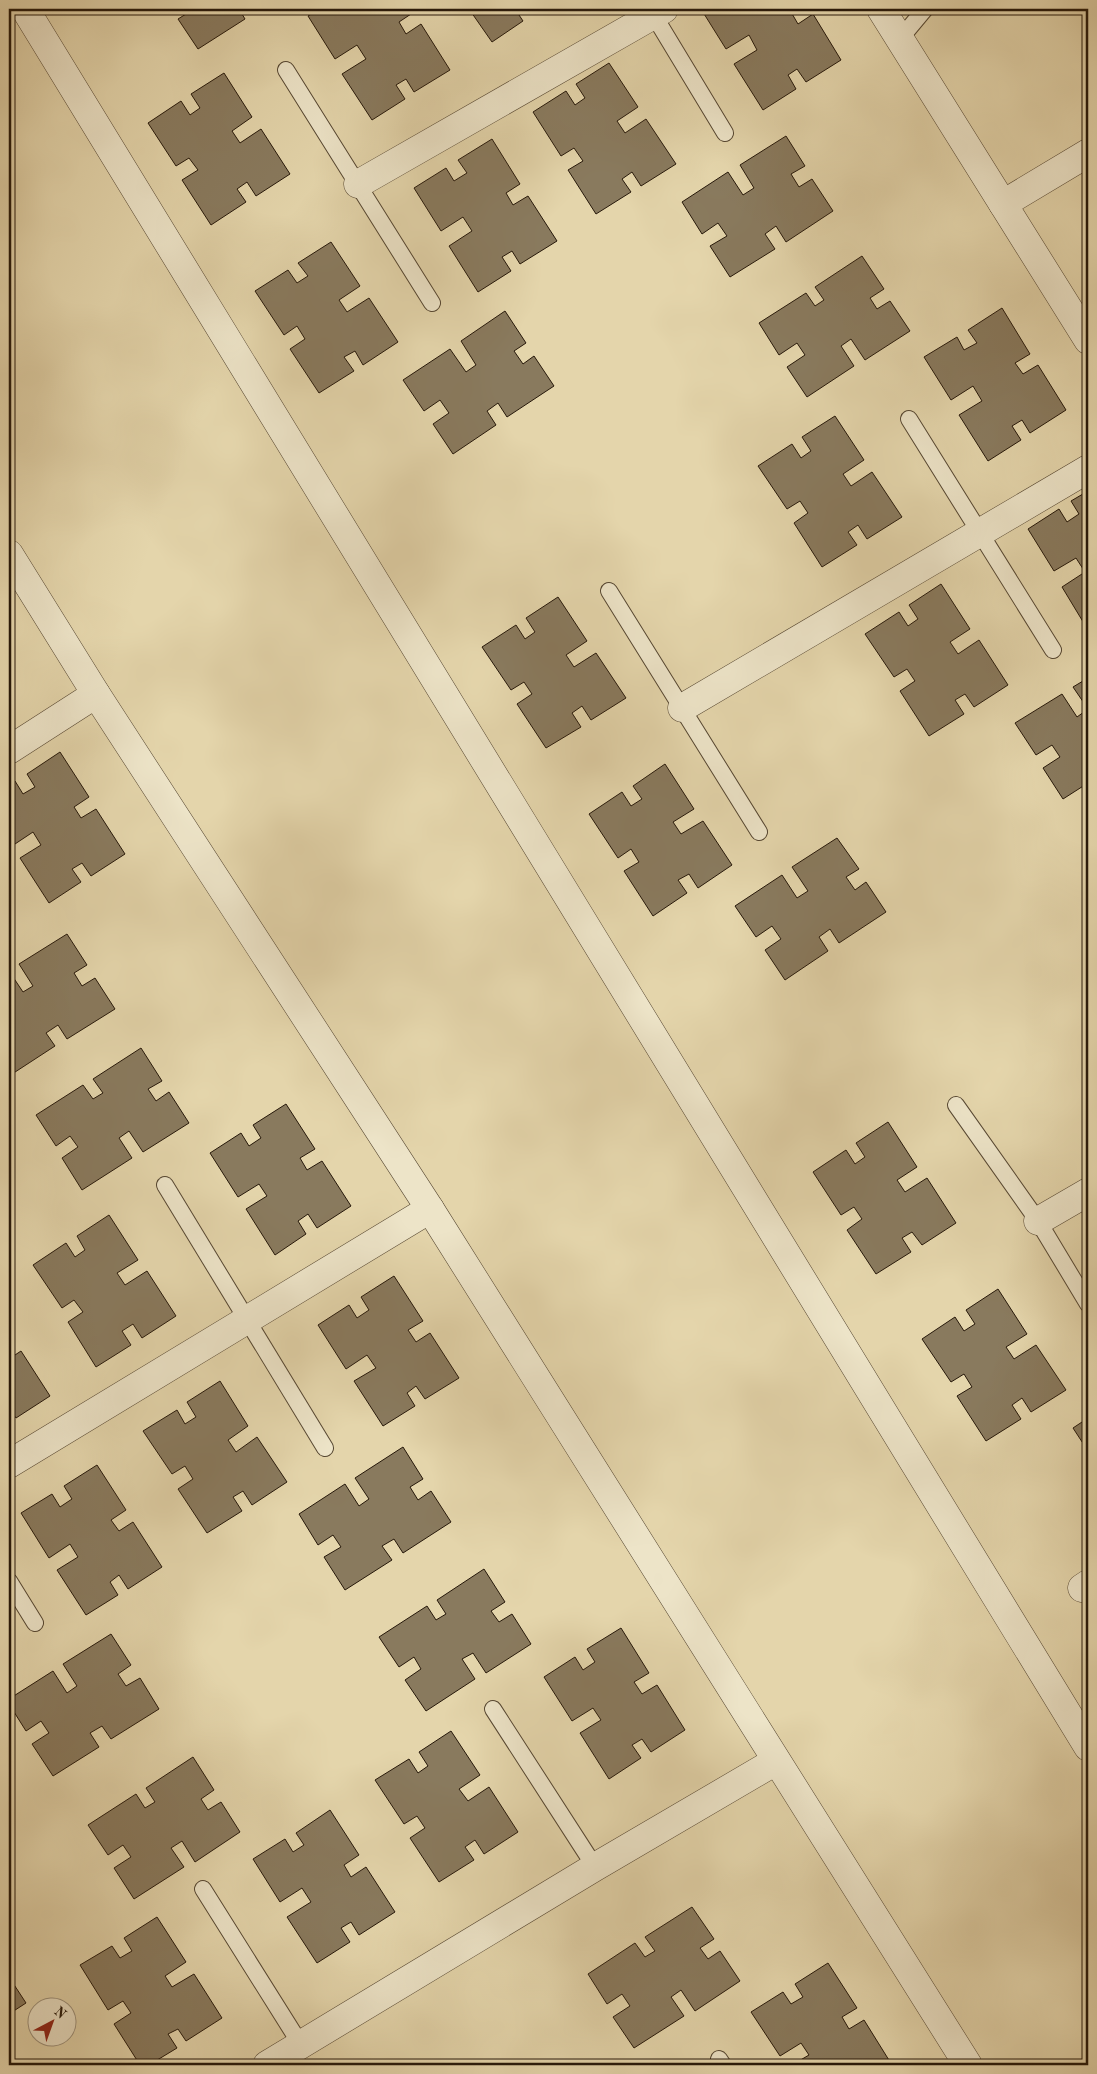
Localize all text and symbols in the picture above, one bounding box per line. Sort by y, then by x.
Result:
north arrow [28,1996,78,2046]
text: N [51,2004,69,2022]

